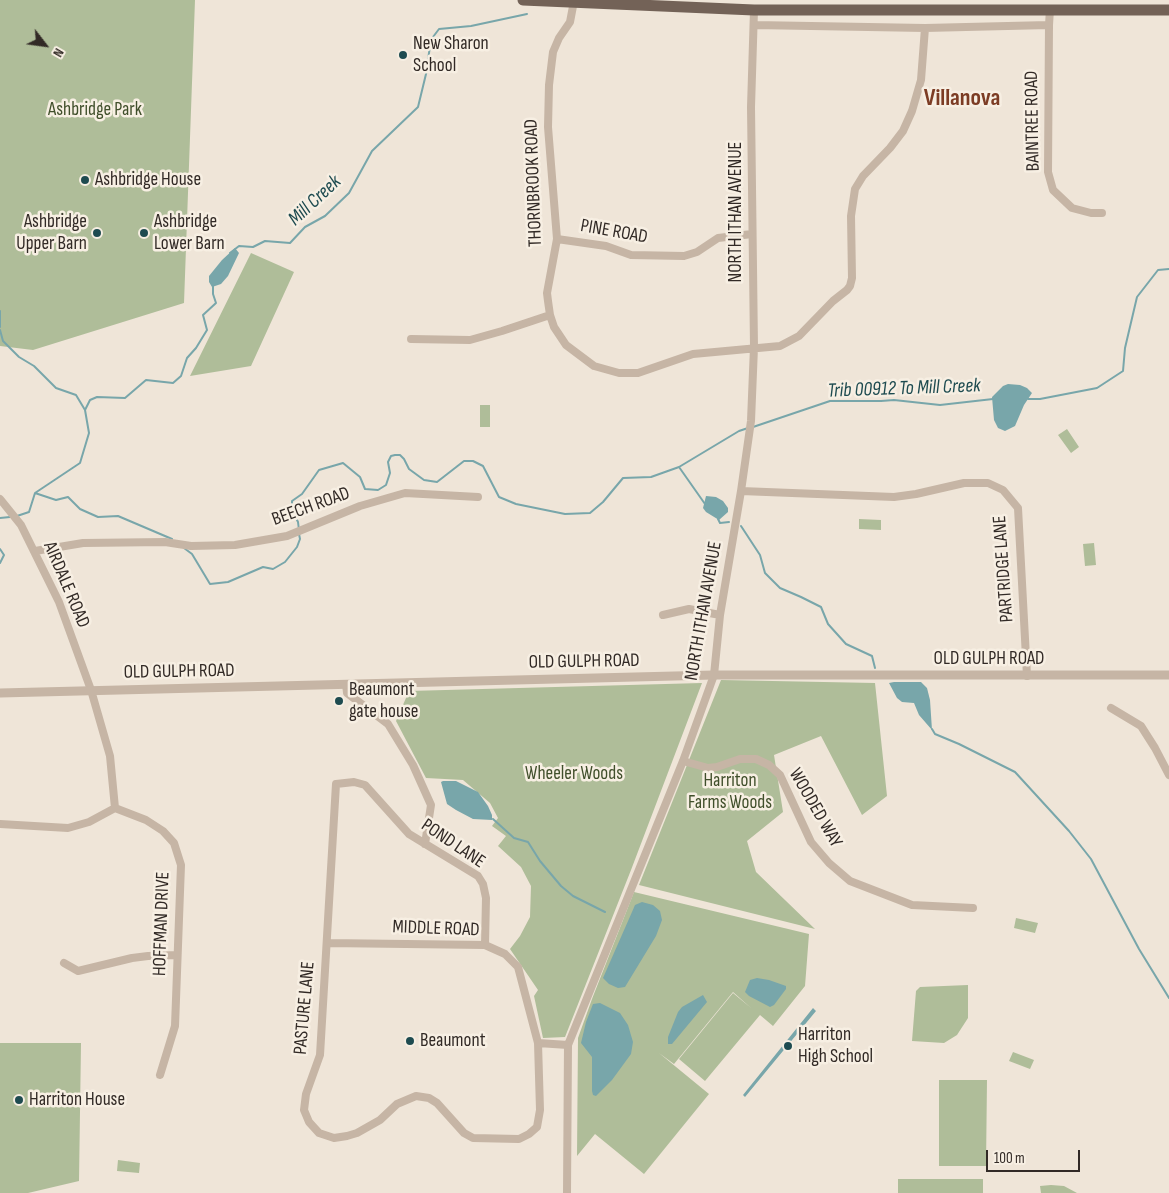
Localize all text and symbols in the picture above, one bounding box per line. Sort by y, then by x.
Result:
north arrow [20,20,70,70]
place label: New Sharon School [413,33,489,77]
text: N [49,45,68,60]
marker: New Sharon School [397,49,409,61]
street label: BAINTREE ROAD [1021,70,1045,172]
district label: Villanova [924,85,1000,113]
park label: Ashbridge Park [48,99,142,121]
street label: THORNBROOK ROAD [520,119,548,247]
street label: NORTH ITHAN AVENUE [725,142,747,282]
place label: Ashbridge House [95,169,201,191]
water label: Mill Creek [284,171,346,231]
marker: Ashbridge House [79,174,91,186]
place label: Ashbridge Upper Barn [16,211,87,255]
place label: Ashbridge Lower Barn [154,211,225,255]
street label: PINE ROAD [579,215,649,249]
marker: Ashbridge Upper Barn [91,227,103,239]
marker: Ashbridge Lower Barn [138,227,150,239]
water label: Trib 00912 To Mill Creek [827,374,981,404]
street label: BEECH ROAD [269,482,353,532]
street label: PARTRIDGE LANE [989,515,1019,623]
street label: AIRDALE ROAD [38,539,94,631]
street label: NORTH ITHAN AVENUE [681,540,727,682]
street label: OLD GULPH ROAD [934,648,1044,670]
street label: OLD GULPH ROAD [528,650,640,674]
street label: OLD GULPH ROAD [123,660,235,684]
place label: Beaumont gate house [349,679,418,723]
marker: Beaumont gate house [333,695,345,707]
park label: Wheeler Woods [525,763,623,785]
street label: WOODED WAY [783,764,847,852]
park label: Harriton Farms Woods [688,770,772,814]
street label: POND LANE [417,814,489,874]
street label: HOFFMAN DRIVE [149,871,175,977]
street label: MIDDLE ROAD [392,916,480,942]
street label: PASTURE LANE [290,961,320,1055]
place label: Harriton High School [798,1024,873,1068]
place label: Beaumont [420,1030,485,1052]
marker: Beaumont [404,1035,416,1047]
marker: Harriton High School [782,1040,794,1052]
place label: Harriton House [29,1089,125,1111]
marker: Harriton House [13,1094,25,1106]
scale bar [989,1140,1083,1172]
text: 100 m [994,1149,1025,1168]

